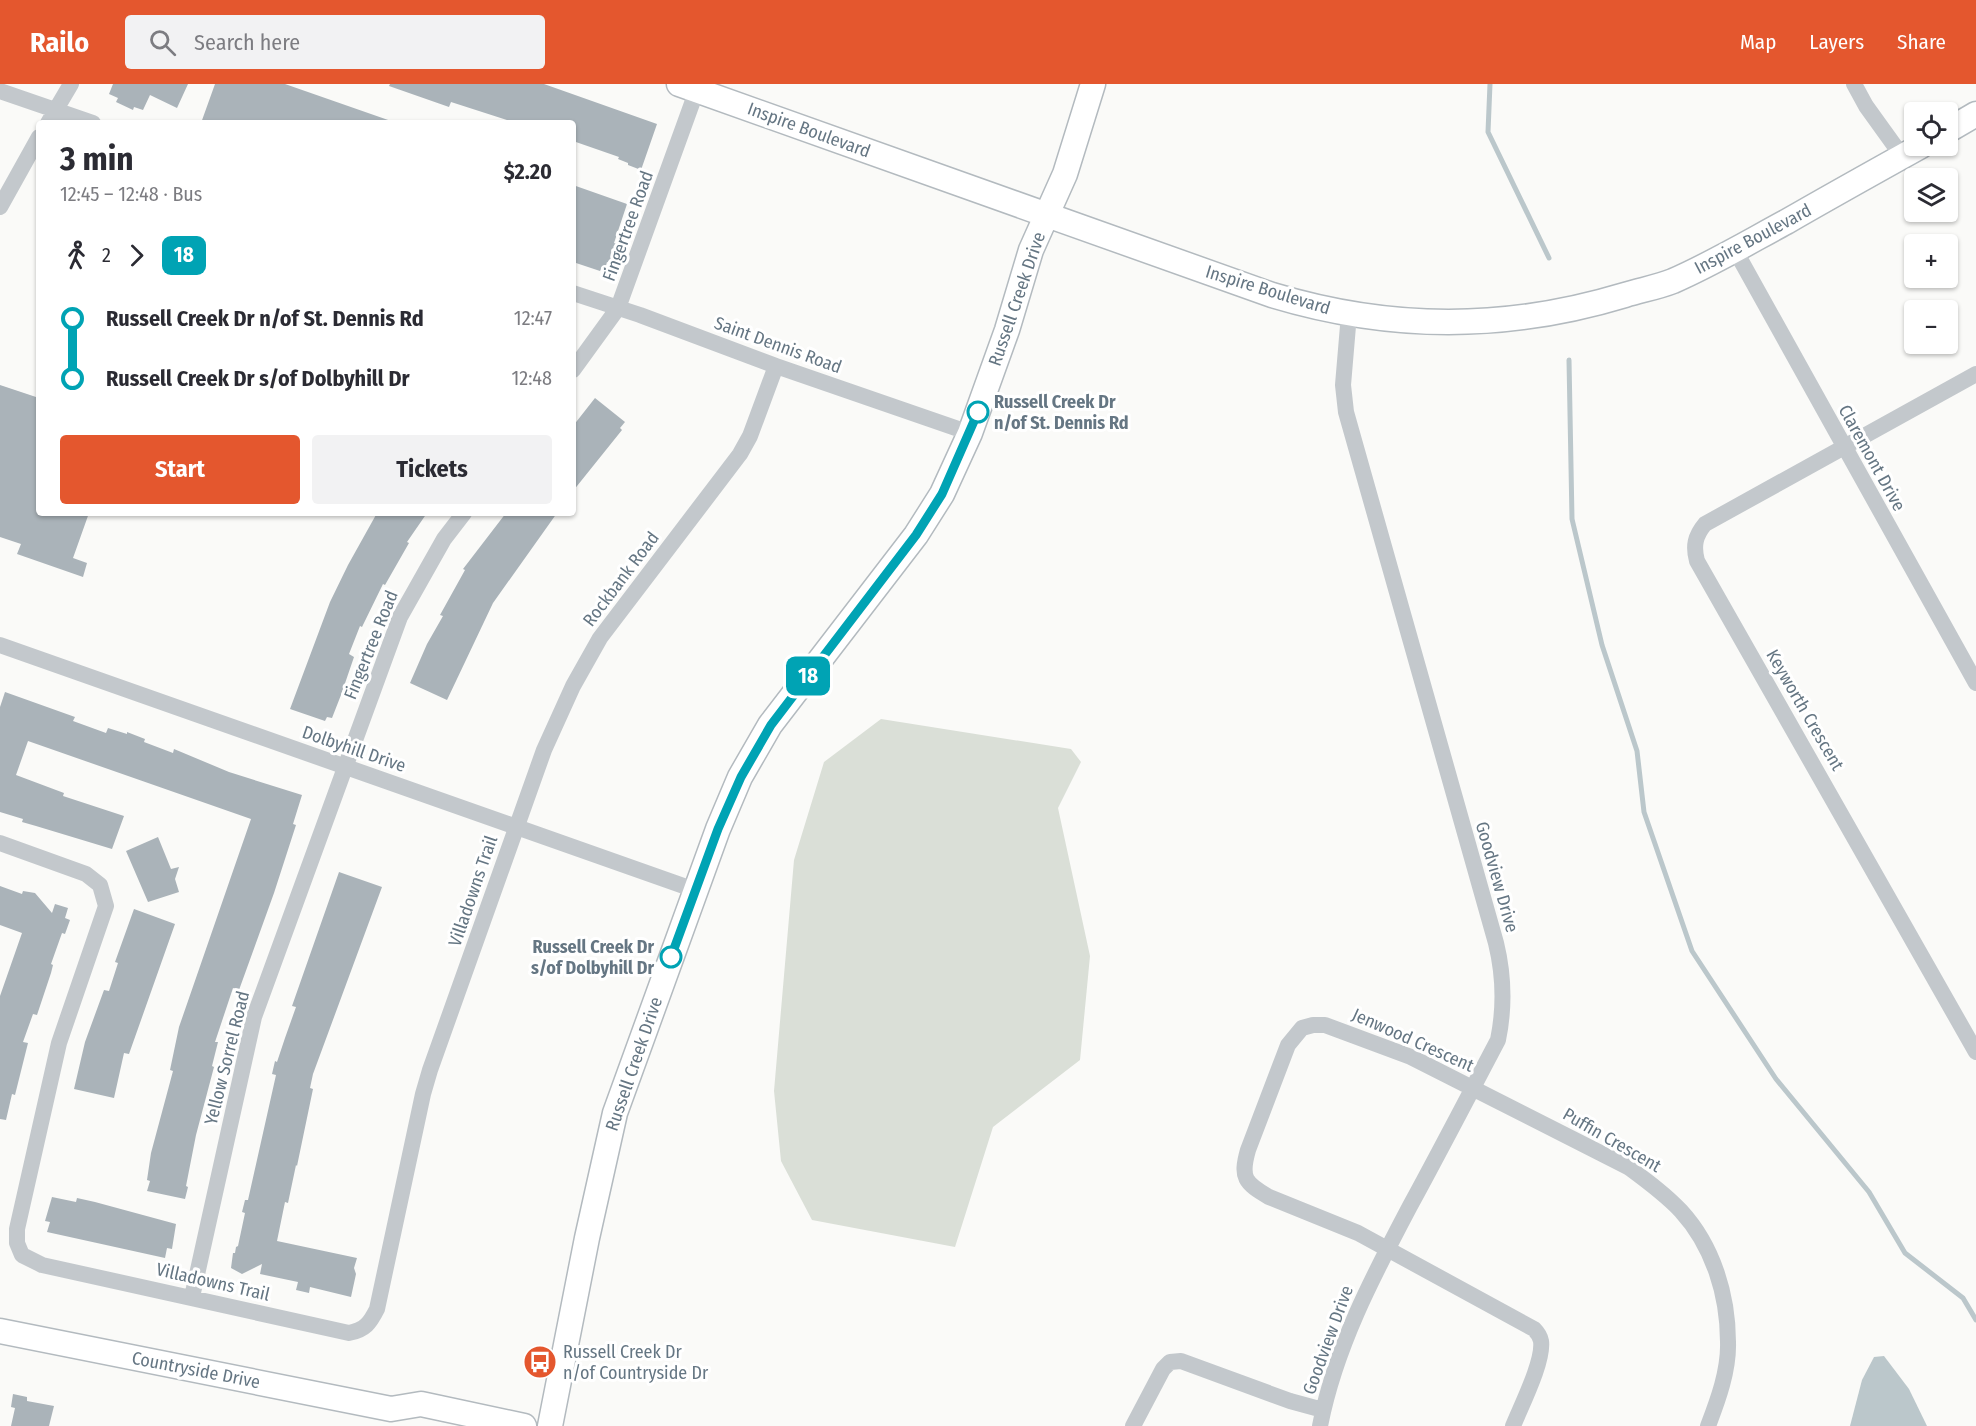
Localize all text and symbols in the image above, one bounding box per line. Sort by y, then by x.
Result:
search box [125,15,545,69]
text: Railo [30,26,89,59]
icon: search [146,26,179,59]
text: Search here [194,29,300,56]
text: Map [1740,29,1776,55]
text: Layers [1809,29,1864,55]
text: Share [1897,29,1946,55]
street label: Inspire Boulevard [745,98,873,162]
map controls [1904,102,1958,354]
button: locate [1904,102,1958,156]
text: 3 min [60,139,134,179]
text: $2.20 [504,158,552,185]
street label: Fingertree Road [598,168,658,284]
button: layers [1904,168,1958,222]
text: 12:45 – 12:48 · Bus [60,182,202,206]
street label: Inspire Boulevard [1691,199,1815,279]
street label: Russell Creek Drive [984,229,1050,369]
button: + [1904,234,1958,288]
icon: walk [60,239,93,272]
icon: forward [120,239,153,272]
text: 18 [174,242,194,268]
text: 2 [102,243,111,267]
street label: Inspire Boulevard [1203,261,1333,319]
button: − [1904,300,1958,354]
text: Russell Creek Dr n/of St. Dennis Rd [106,305,424,332]
text: 12:47 [514,306,552,330]
street label: Saint Dennis Road [711,312,845,378]
text: Russell Creek Dr s/of Dolbyhill Dr [106,365,410,392]
text: 12:48 [512,366,552,390]
place label: Russell Creek Dr n/of St. Dennis Rd [994,391,1129,434]
marker: Russell Creek Dr n/of St. Dennis Rd [967,401,989,423]
street label: Claremont Drive [1834,401,1910,515]
button: Start [60,435,300,504]
button: Tickets [312,435,552,504]
street label: Rockbank Road [578,527,664,631]
street label: Fingertree Road [339,587,403,703]
street label: Keyworth Crescent [1761,646,1849,775]
line badge: 18 [781,656,835,696]
text: 18 [798,663,818,689]
street label: Dolbyhill Drive [299,721,409,777]
street label: Goodview Drive [1471,819,1523,935]
street label: Villadowns Trail [444,832,502,949]
place label: Russell Creek Dr s/of Dolbyhill Dr [531,936,654,979]
marker: Russell Creek Dr s/of Dolbyhill Dr [660,946,682,968]
street label: Yellow Sorrel Road [200,989,254,1127]
street label: Russell Creek Drive [601,994,667,1134]
street label: Jenwood Crescent [1349,1003,1477,1077]
street label: Puffin Crescent [1559,1103,1665,1177]
street label: Villadowns Trail [154,1258,272,1306]
street label: Goodview Drive [1298,1282,1358,1398]
place label: Russell Creek Dr n/of Countryside Dr [563,1341,709,1384]
bus stop icon: Russell Creek Dr n/of Countryside Dr [522,1344,558,1380]
street label: Countryside Drive [130,1347,262,1393]

